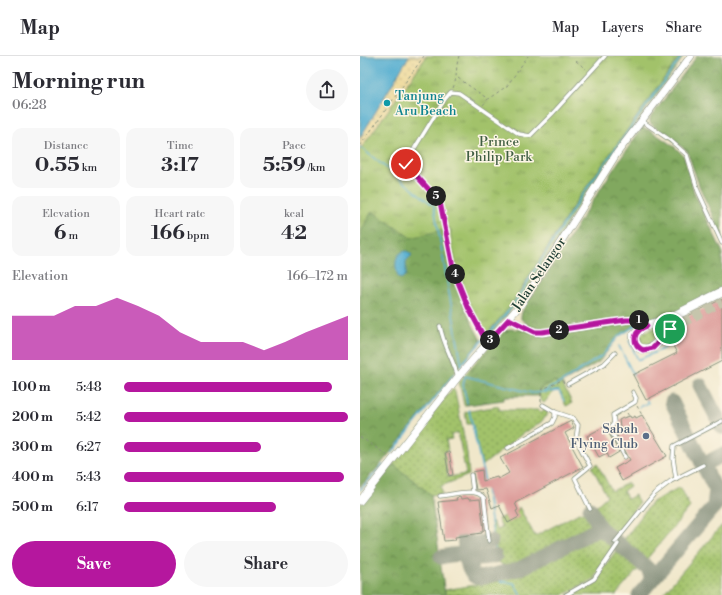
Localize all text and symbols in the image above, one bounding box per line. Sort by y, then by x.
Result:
text: Map [20,16,60,40]
text: Map [552,19,579,37]
text: Layers [601,19,644,37]
text: Share [666,19,702,37]
text: Morning run [12,68,145,95]
button: share [306,69,348,111]
place label: Tanjung Aru Beach [394,88,457,119]
text: 06:28 [12,97,47,113]
marker: Tanjung Aru Beach [382,98,392,108]
park label: Prince Philip Park [466,134,533,165]
text: Distance [44,139,88,153]
text: Time [167,139,193,153]
text: Pace [282,139,306,153]
pin [389,147,423,181]
text: 0.55 [35,153,80,178]
text: 3:17 [161,153,199,178]
text: 5:59 [263,153,306,178]
icon: check [395,153,417,175]
text: km [80,161,97,175]
text: /km [306,161,325,175]
pin: 5 [426,186,446,206]
text: 5 [433,189,439,203]
text: Elevation [42,207,90,221]
text: Heart rate [155,207,205,221]
text: kcal [284,207,304,221]
text: 6 [54,221,66,246]
text: 166 [151,221,185,246]
text: 42 [281,221,307,246]
text: m [66,229,78,243]
text: bpm [185,229,209,243]
street label: Jalan Selangor [508,234,570,314]
pin: 4 [445,264,465,284]
text: 4 [451,267,459,281]
text: Elevation [12,268,68,284]
text: 166–172 m [287,268,348,284]
pin: 1 [629,310,649,330]
pin [653,312,687,346]
text: 1 [636,313,642,327]
icon: arrive [659,318,681,340]
pin: 2 [549,320,569,340]
text: 2 [556,323,562,337]
pin: 3 [480,330,500,350]
text: 3 [487,333,493,347]
text: 100 m [12,379,51,395]
text: 5:48 [76,379,102,395]
text: 200 m [12,409,53,425]
text: 5:42 [76,409,101,425]
place label: Sabah Flying Club [570,421,638,452]
marker: Sabah Flying Club [641,431,651,441]
text: 300 m [12,439,53,455]
text: 6:27 [76,439,101,455]
text: 400 m [12,469,54,485]
text: 5:43 [76,469,101,485]
text: 500 m [12,499,53,515]
text: 6:17 [76,499,98,515]
button: Save [12,541,176,587]
button: Share [184,541,348,587]

